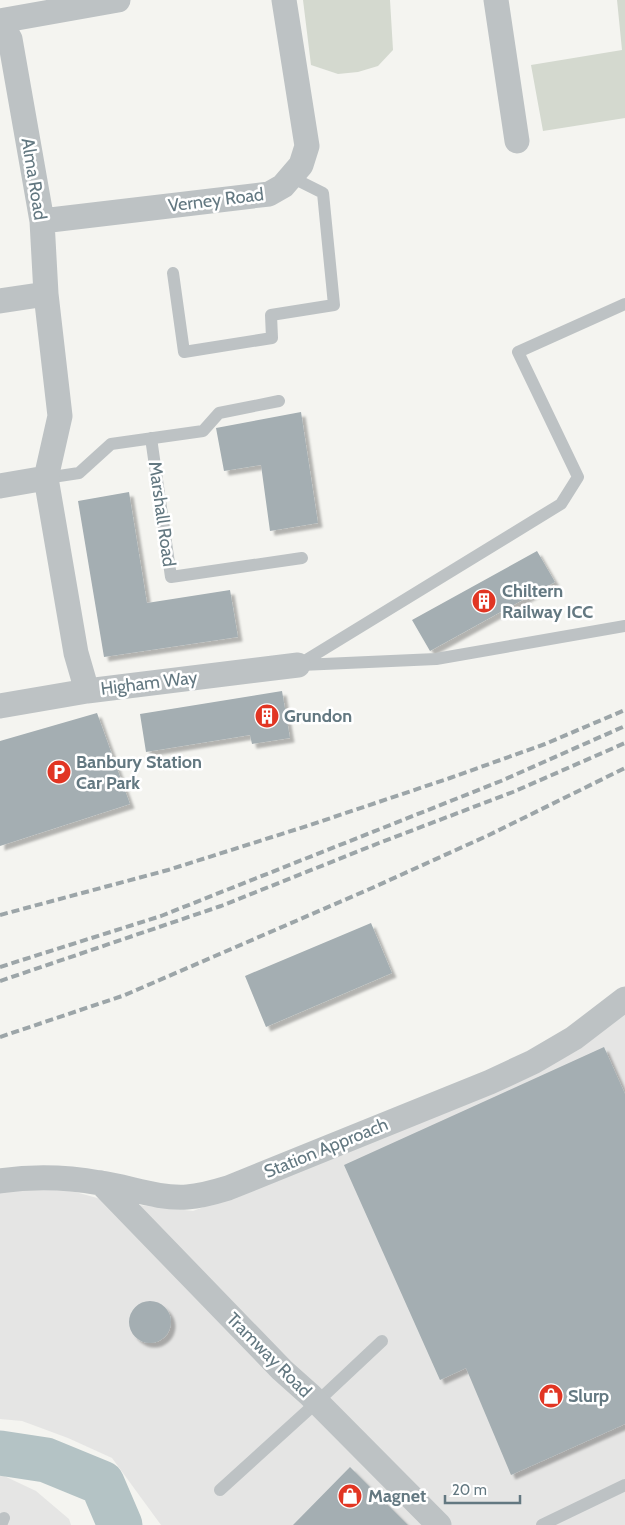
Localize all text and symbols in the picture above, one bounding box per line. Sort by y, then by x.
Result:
street label: Alma Road [17,136,51,222]
street label: Verney Road [167,183,265,217]
street label: Marshall Road [144,460,180,568]
place label: Chiltern Railway ICC [502,580,593,623]
building icon: Chiltern Railway ICC [471,588,497,614]
street label: Higham Way [99,666,199,700]
building icon: Grundon [254,703,280,729]
place label: Grundon [284,705,352,727]
place label: Banbury Station Car Park [76,751,202,794]
parking icon: Banbury Station Car Park [46,759,72,785]
street label: Station Approach [261,1113,391,1183]
street label: Tramway Road [222,1308,316,1402]
shop icon: Slurp [538,1383,564,1409]
place label: Slurp [568,1385,609,1407]
scale bar [445,1472,520,1504]
text: 20 m [452,1481,487,1499]
shop icon: Magnet [337,1483,363,1509]
place label: Magnet [368,1485,426,1507]

